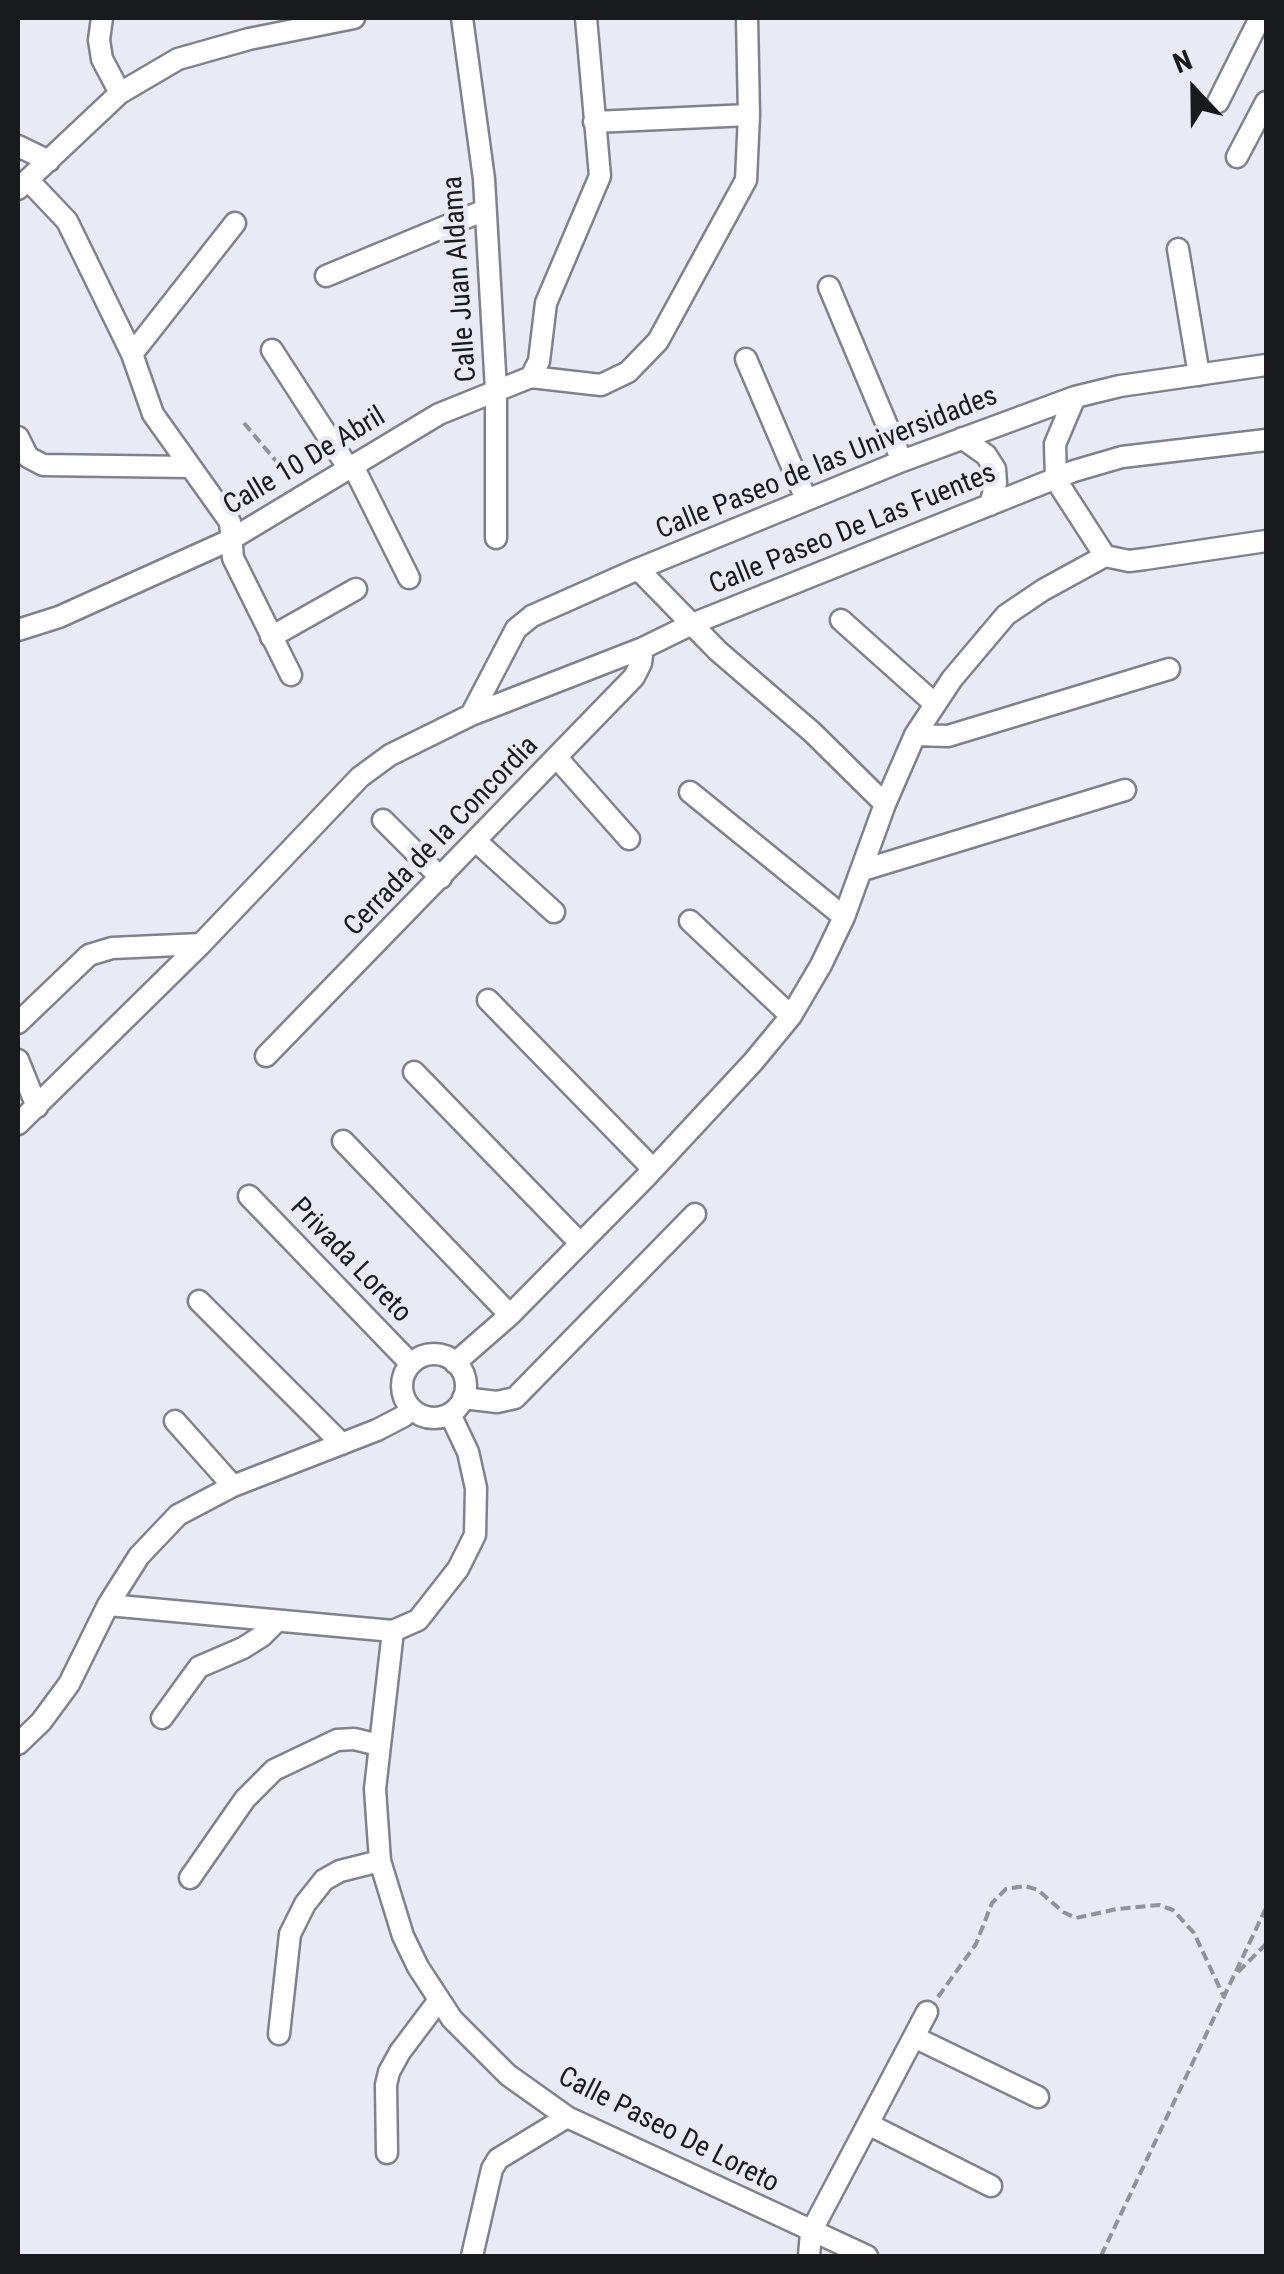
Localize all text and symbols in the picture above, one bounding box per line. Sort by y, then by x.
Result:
north arrow [1144,40,1244,140]
text: N [1168,43,1197,80]
street label: Calle Juan Aldama [437,175,485,383]
street label: Calle Paseo de las Universidades [652,380,1002,548]
street label: Calle 10 De Abril [218,401,392,523]
street label: Calle Paseo De Las Fuentes [705,457,1001,603]
street label: Cerrada de la Concordia [338,730,546,944]
street label: Privada Loreto [282,1192,418,1330]
street label: Calle Paseo De Loreto [552,2061,784,2201]

